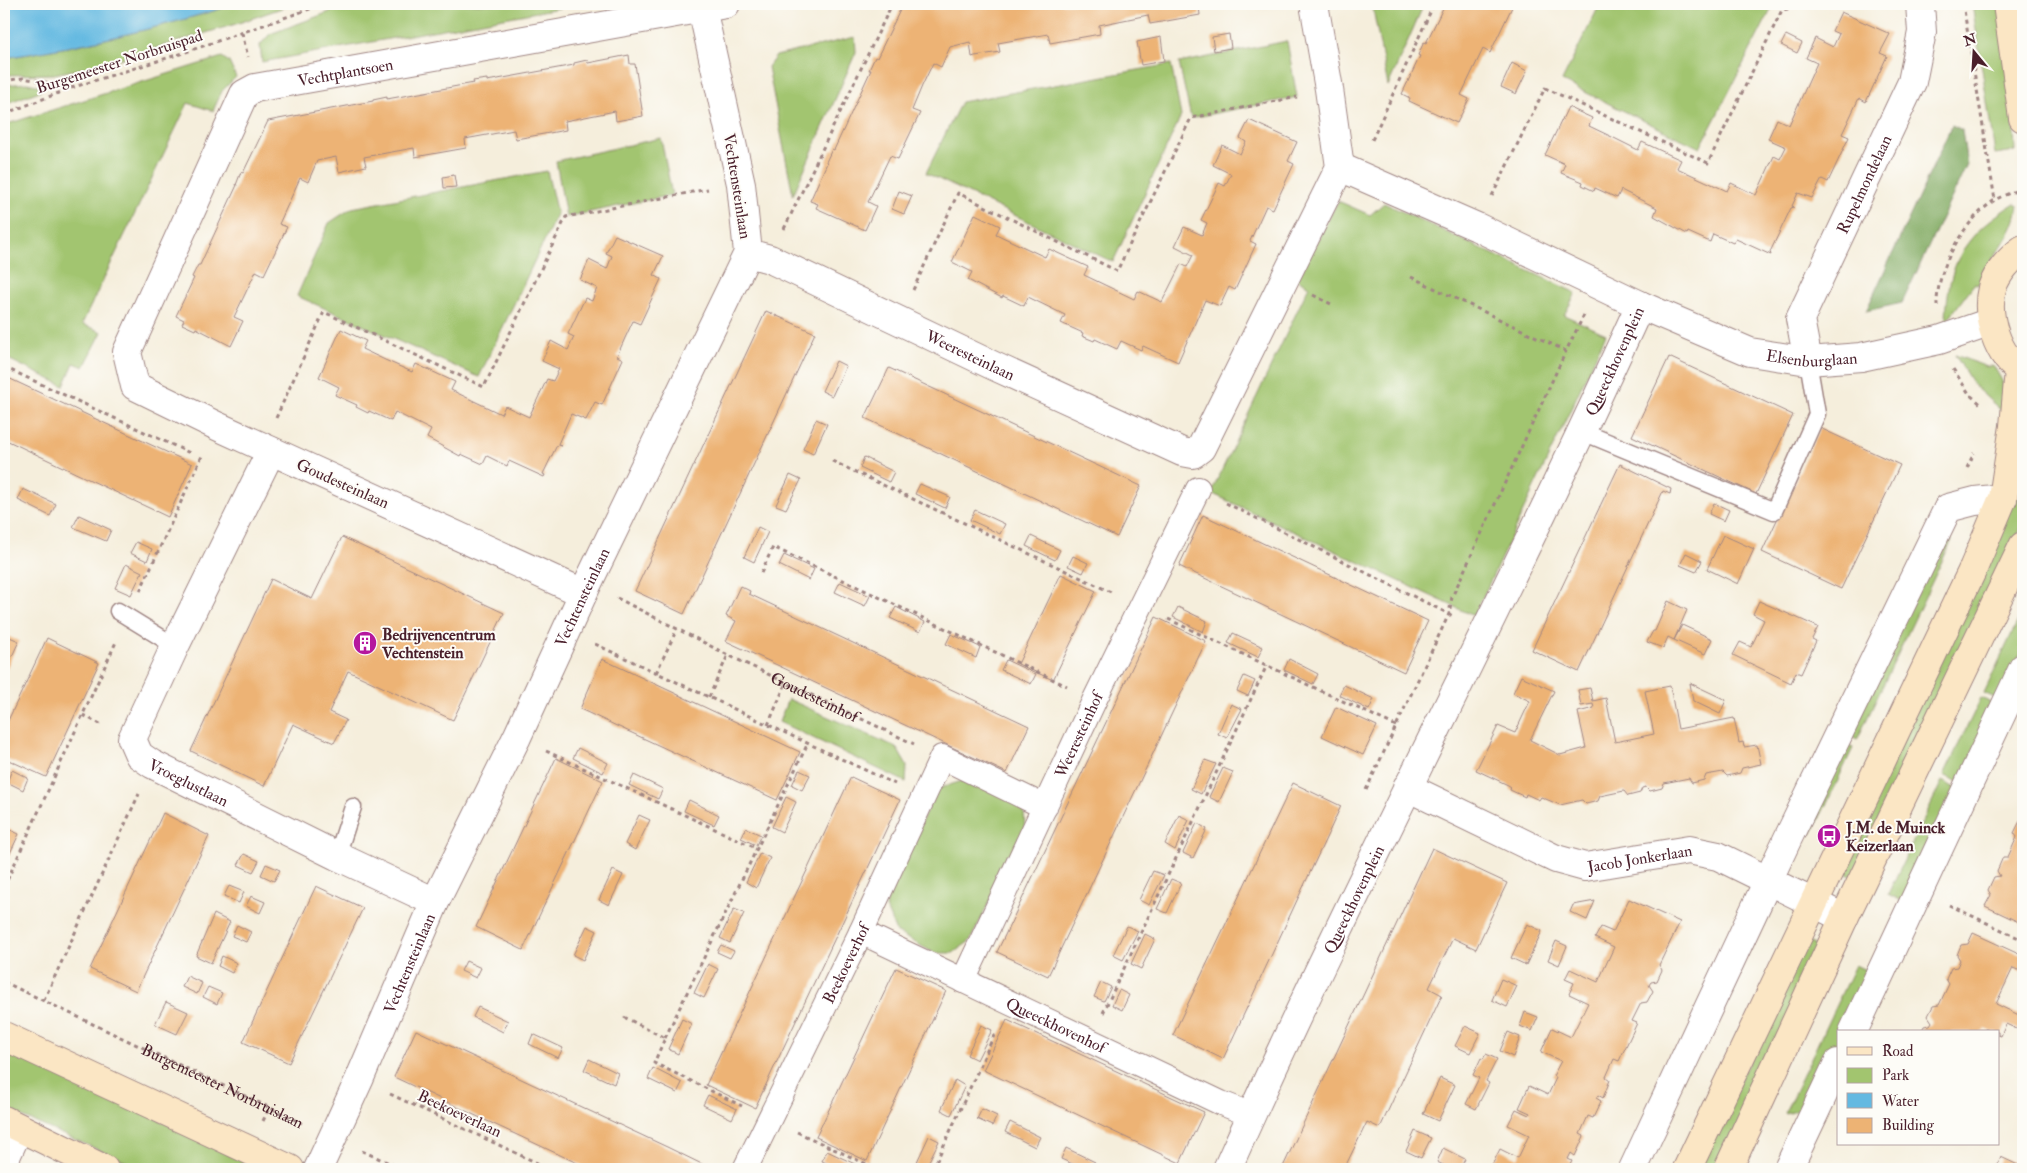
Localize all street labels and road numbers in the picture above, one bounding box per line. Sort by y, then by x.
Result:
street label: Burgemeester Norbruispad [34,26,205,99]
street label: Vechtplantsoen [296,55,395,91]
street label: Vechtensteinlaan [719,132,755,241]
street label: Rupelmondelaan [1833,132,1897,237]
street label: Queeckhovenplein [1581,304,1649,419]
street label: Weeresteinlaan [921,325,1018,385]
street label: Elsenburglaan [1765,346,1858,372]
street label: Goudesteinlaan [293,455,392,513]
street label: Vechtensteinlaan [551,545,615,650]
street label: Goudesteinhof [767,668,864,728]
street label: Weeresteinhof [1050,687,1109,782]
street label: Vroeglustlaan [145,755,231,811]
street label: Jacob Jonkerlaan [1585,841,1694,879]
street label: Queeckhovenplein [1320,842,1389,957]
street label: Vechtensteinlaan [380,910,440,1017]
street label: Beekoeverhof [819,918,876,1007]
street label: Queeckhovenhof [1003,993,1111,1059]
street label: Burgemeester Norbruislaan [138,1040,306,1133]
street label: Beekoeverlaan [414,1086,505,1142]

